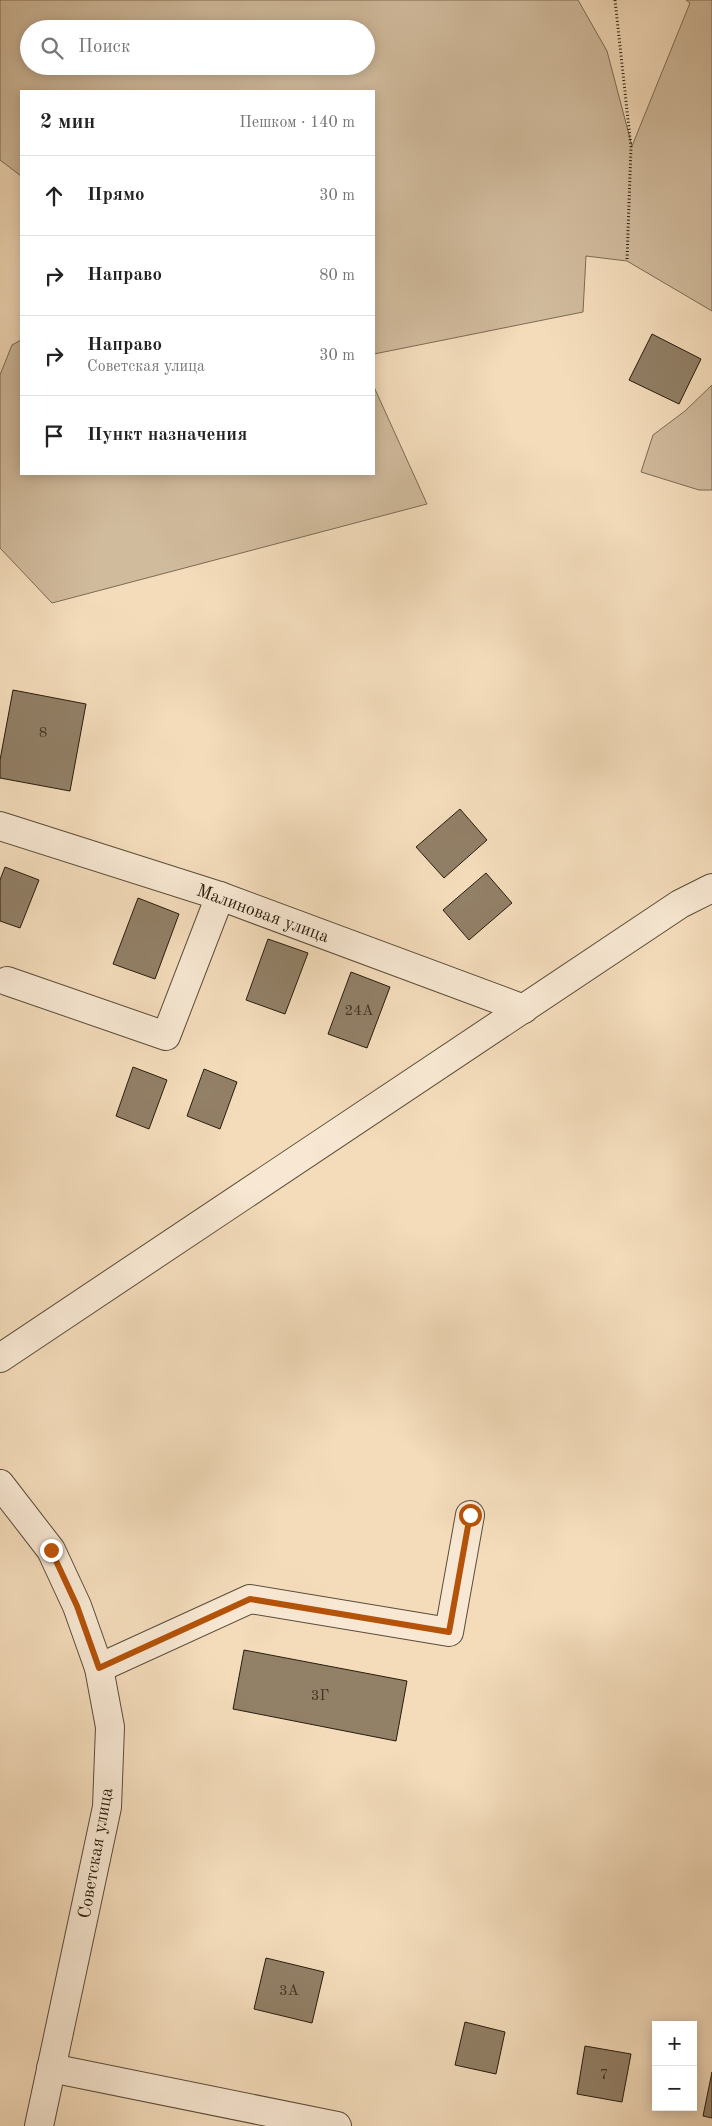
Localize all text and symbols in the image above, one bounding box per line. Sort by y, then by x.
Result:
search box [20,20,375,75]
icon: search [38,34,66,62]
text: Поиск [78,38,130,57]
text: 2 мин [40,112,95,133]
text: Пешком · 140 m [239,115,355,131]
icon: ahead [40,182,68,210]
text: Прямо [87,186,145,205]
text: 30 m [319,188,355,204]
icon: right [40,262,68,290]
text: Направо [87,266,162,285]
text: 80 m [319,268,355,284]
text: Направо [87,336,162,355]
icon: right [40,342,68,370]
text: 30 m [319,348,355,364]
text: Советская улица [87,359,205,375]
icon: arrive [40,422,68,450]
text: Пункт назначения [87,426,247,445]
house number: 8 [39,726,47,741]
street label: Малиновая улица [194,882,331,946]
house number: 24А [345,1004,374,1019]
route start [459,1504,482,1527]
route end [40,1539,63,1562]
house number: 3Г [311,1689,329,1704]
street label: Советская улица [76,1786,116,1920]
house number: 3А [279,1984,300,1999]
map controls [652,2021,697,2111]
button: + [652,2021,697,2066]
button: − [652,2066,697,2111]
house number: 7 [600,2068,608,2083]

